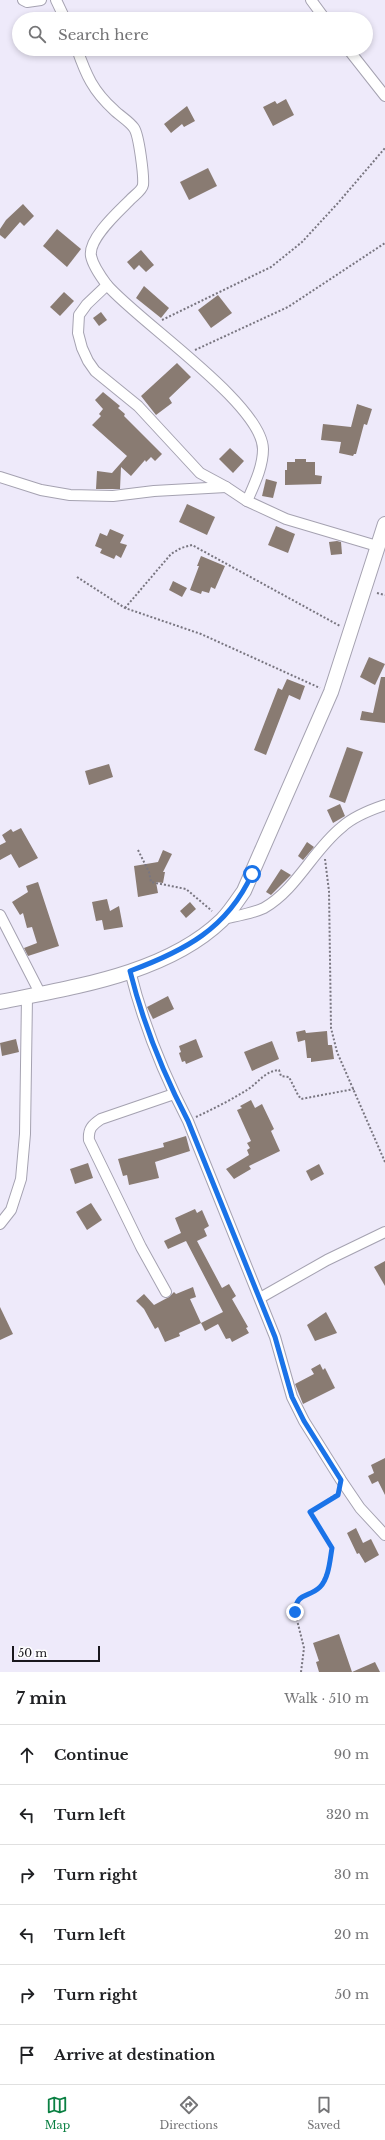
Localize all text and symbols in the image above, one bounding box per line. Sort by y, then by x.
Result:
search box [12,12,373,56]
icon: search [26,23,48,45]
text: Search here [58,25,149,44]
route start [243,865,261,883]
route end [286,1603,304,1621]
scale bar [12,1644,100,1663]
text: 50 m [18,1646,47,1660]
text: 7 min [16,1688,67,1709]
text: Walk · 510 m [284,1690,369,1707]
icon: ahead [16,1744,38,1766]
text: Continue [54,1745,129,1764]
text: 90 m [334,1746,369,1763]
icon: left [16,1804,38,1826]
text: Turn left [54,1805,125,1824]
text: 320 m [326,1806,369,1823]
icon: right [16,1864,38,1886]
text: Turn right [54,1865,137,1884]
text: 30 m [334,1866,369,1883]
icon: left [16,1924,38,1946]
text: Turn left [54,1925,125,1944]
text: 20 m [334,1926,369,1943]
icon: right [16,1984,38,2006]
text: Turn right [54,1985,137,2004]
text: 50 m [335,1986,369,2003]
icon: arrive [16,2044,38,2066]
text: Arrive at destination [54,2045,215,2064]
tab: Map [45,2094,70,2132]
tab: Directions [159,2094,218,2132]
tab: Saved [307,2094,340,2132]

